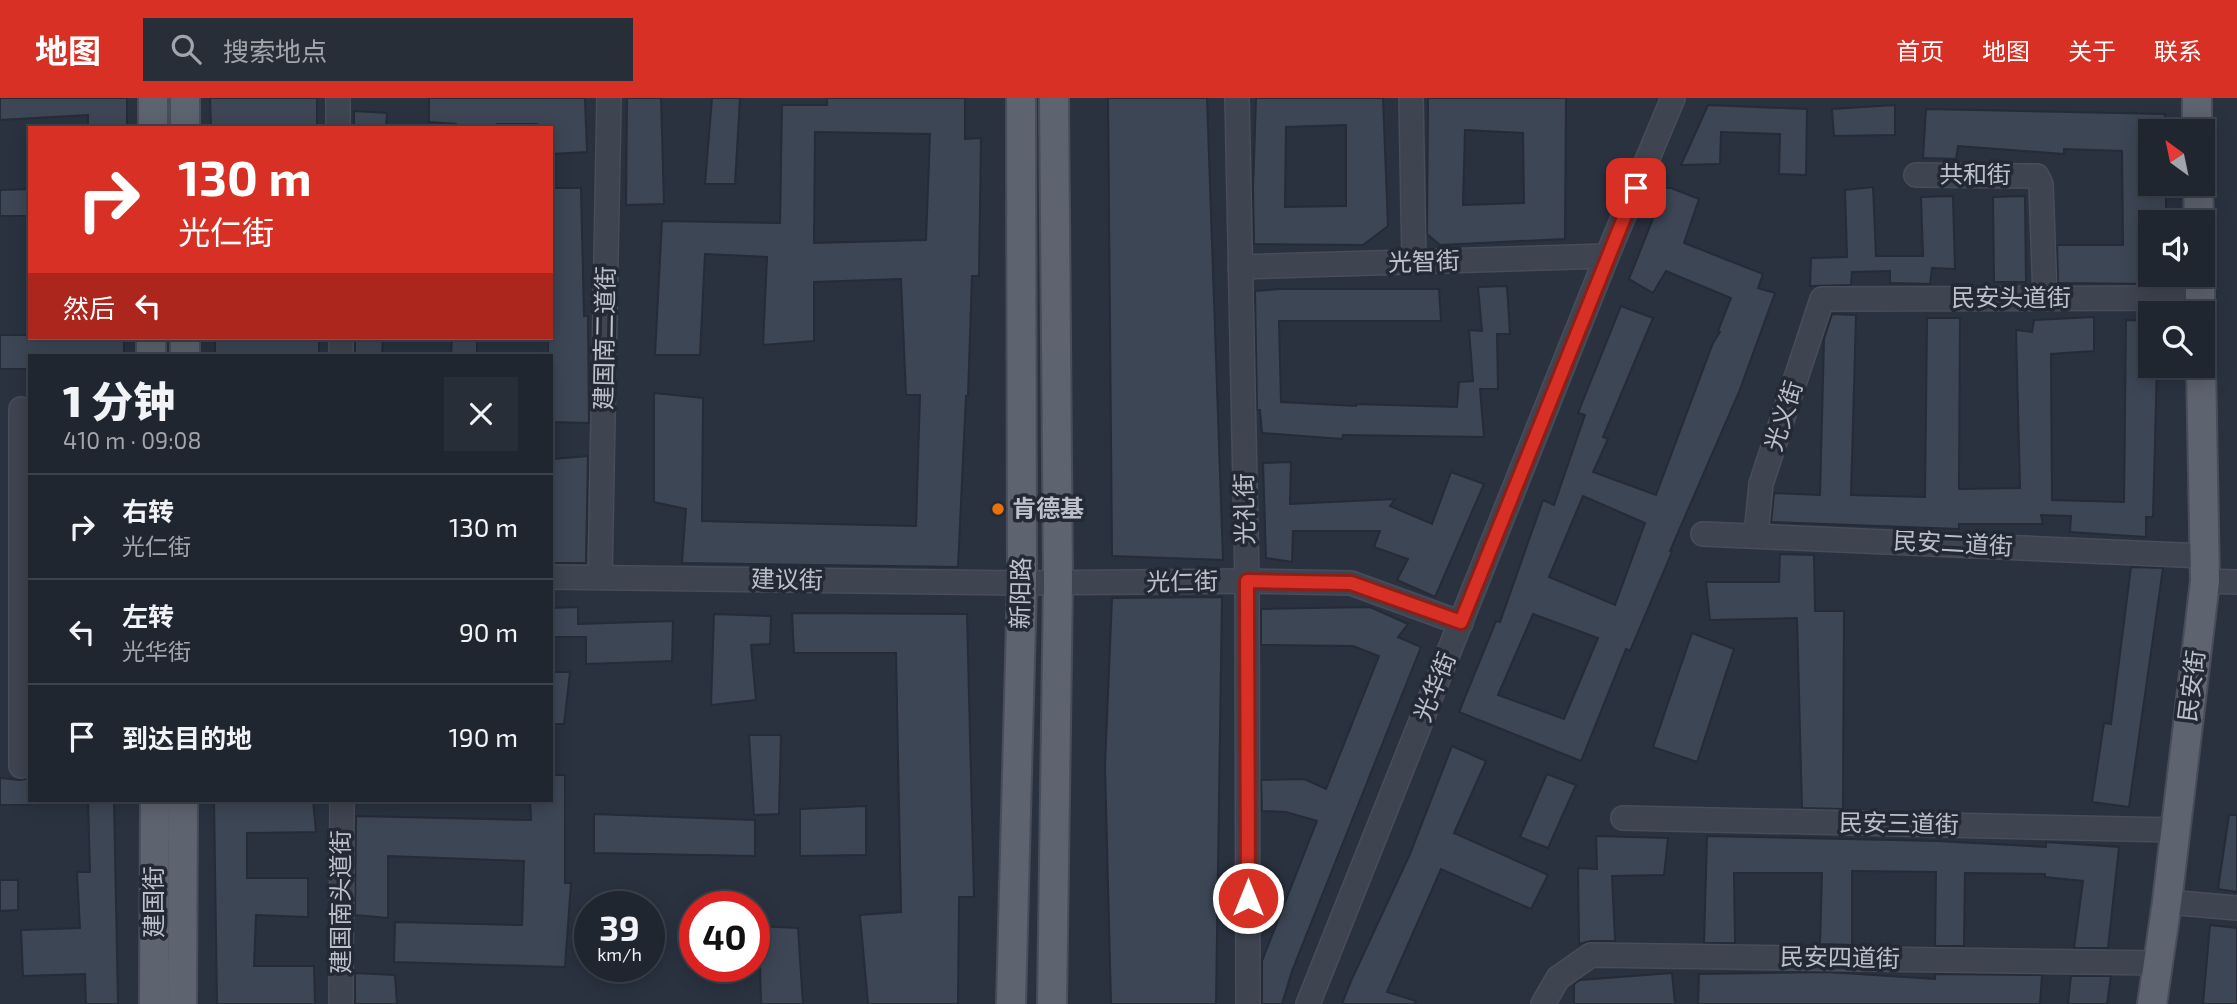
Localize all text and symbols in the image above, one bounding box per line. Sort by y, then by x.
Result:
search box [143,18,633,81]
text: 地图 [35,30,101,70]
icon: search [167,30,205,68]
text: 搜索地点 [223,35,327,66]
text: 首页 [1896,36,1944,65]
text: 地图 [1982,36,2030,65]
text: 关于 [2068,36,2116,65]
text: 联系 [2154,36,2202,65]
north arrow [2138,119,2216,196]
map controls [2138,119,2215,378]
text: 130 m [178,147,312,206]
icon: right [63,154,154,245]
pin [1606,158,1666,218]
street label: 共和街 [1939,159,2011,188]
icon: arrive [1617,169,1655,207]
button: sound [2138,210,2215,287]
text: 光仁街 [178,212,274,250]
street label: 光智街 [1387,245,1460,276]
street label: 建国南二道街 [588,266,619,410]
street label: 民安头道街 [1951,282,2071,311]
icon: left [129,287,167,325]
text: 然后 [63,292,115,323]
button: search [2138,301,2215,378]
text: 1 分钟 [63,375,175,425]
button: close [444,377,518,451]
street label: 光义街 [1758,377,1807,454]
text: 410 m · 09:08 [63,426,201,454]
street label: 光礼街 [1228,473,1259,545]
place label: 肯德基 [1012,493,1084,522]
text: 右转 [122,495,174,526]
marker: 肯德基 [990,501,1006,517]
icon: right [63,508,101,546]
text: 130 m [449,511,518,542]
street label: 民安二道街 [1892,525,2014,560]
text: 光仁街 [122,532,191,560]
street label: 新阳路 [1004,557,1035,629]
street label: 建议街 [751,563,823,594]
street label: 光仁街 [1146,565,1218,596]
text: 左转 [122,600,174,631]
icon: left [63,613,101,651]
text: 90 m [459,616,518,647]
text: 光华街 [122,637,191,665]
street label: 光华街 [1407,648,1461,725]
street label: 民安街 [2172,648,2209,723]
icon: arrive [63,718,101,756]
text: 190 m [449,721,518,752]
text: 到达目的地 [122,722,252,753]
street label: 民安三道街 [1839,807,1959,838]
street label: 建国南头道街 [325,830,354,974]
position arrow [1211,861,1285,935]
street label: 建国街 [138,866,167,938]
speed limit sign: 40 [679,891,770,982]
text: 39 [599,906,640,948]
street label: 民安四道街 [1780,941,1900,972]
text: km/h [597,943,642,965]

